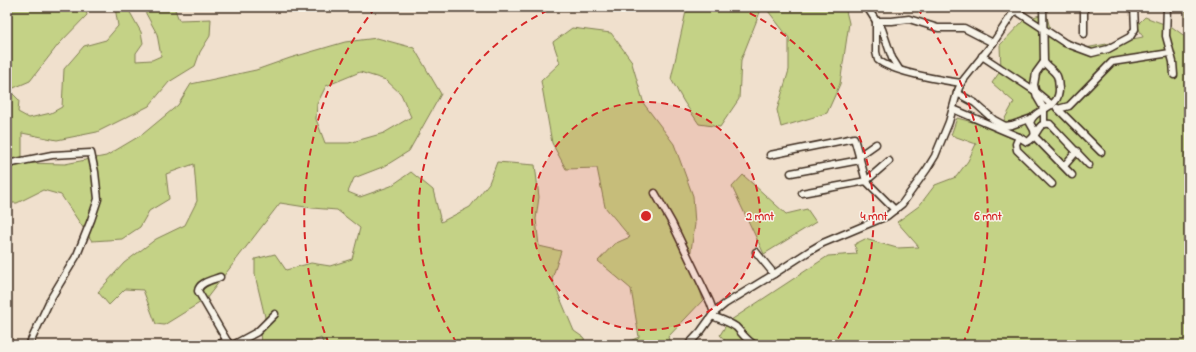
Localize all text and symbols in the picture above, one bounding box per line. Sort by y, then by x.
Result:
text: 2 mnt [745,208,775,226]
text: 4 mnt [859,208,889,226]
text: 6 mnt [973,208,1003,226]
centre of rings [639,209,653,223]

